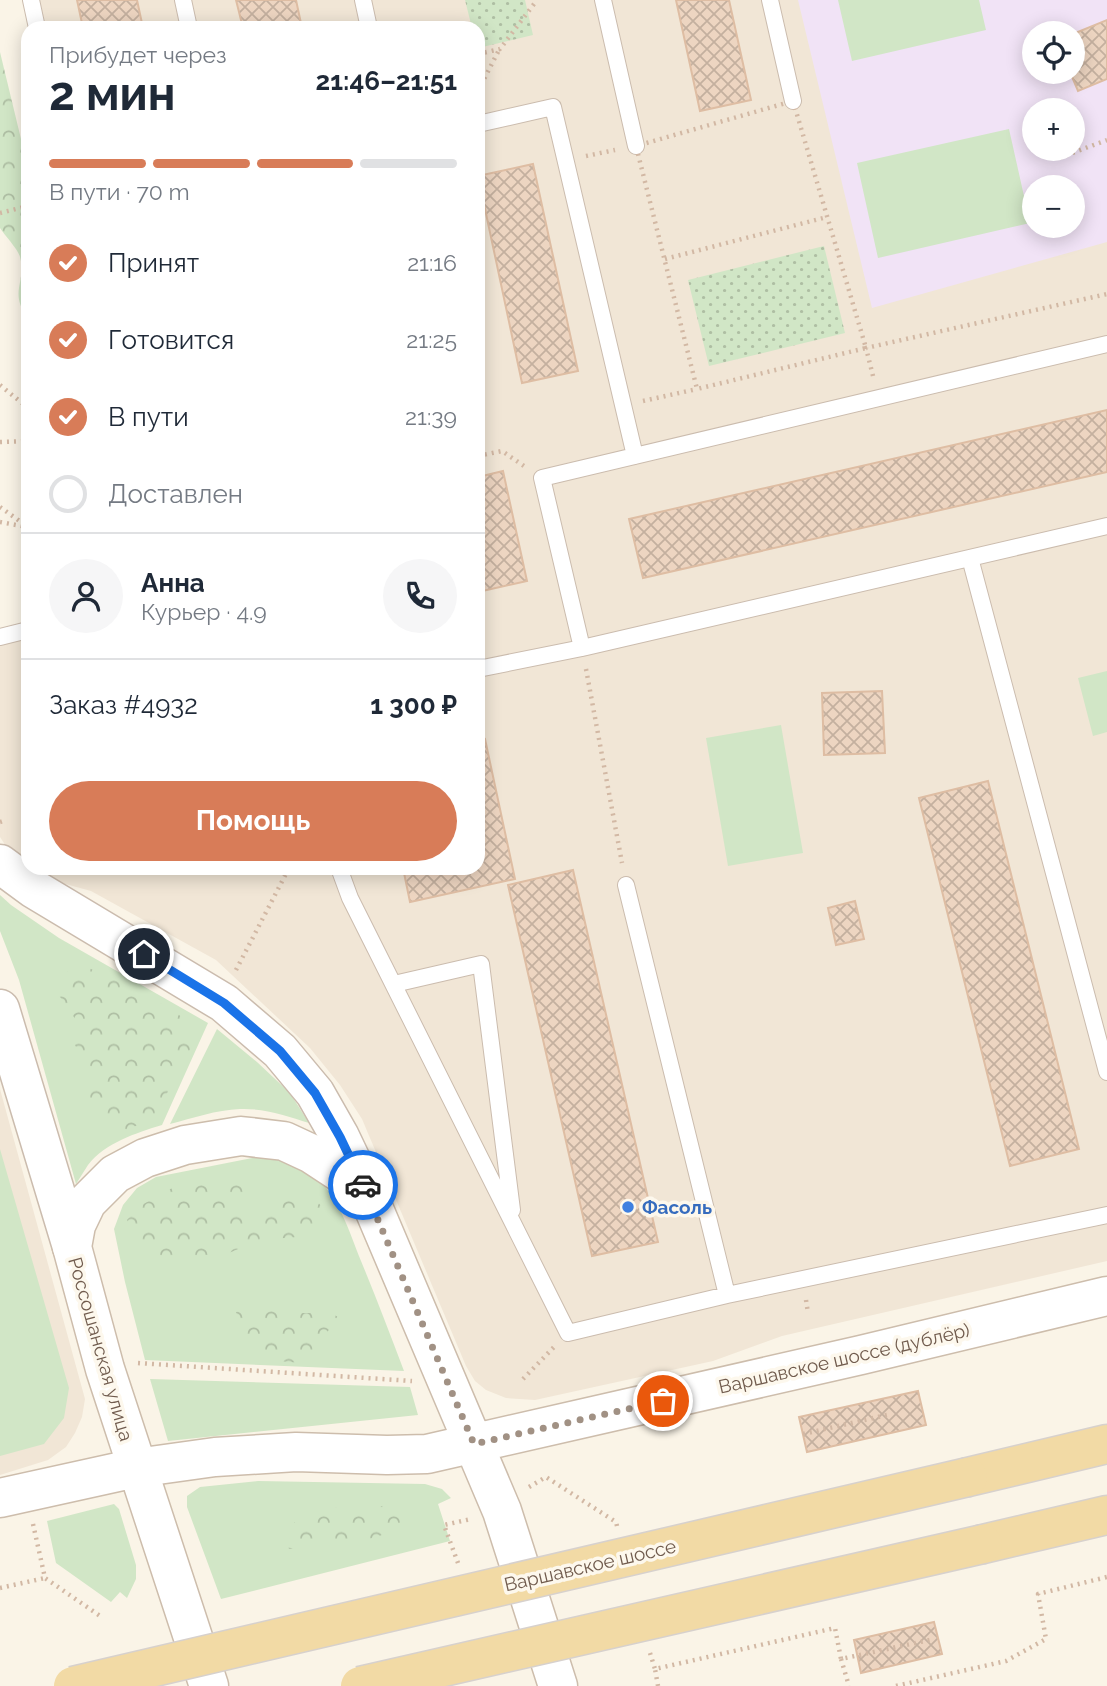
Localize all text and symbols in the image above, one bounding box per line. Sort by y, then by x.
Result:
map controls [1022,21,1085,238]
button: locate [1022,21,1085,84]
text: Прибудет через [49,41,227,68]
text: 21:46–21:51 [316,66,457,96]
text: 2 мин [49,67,176,121]
button: + [1022,98,1085,161]
button: − [1022,175,1085,238]
text: В пути · 70 m [49,178,190,205]
icon: check [49,244,87,282]
text: Принят [108,248,199,278]
text: 21:16 [407,249,457,276]
icon: check [49,321,87,359]
text: Готовится [108,325,234,355]
text: 21:25 [406,326,457,353]
icon: check [49,398,87,436]
text: В пути [108,402,189,432]
text: 21:39 [405,403,457,430]
text: Доставлен [108,479,243,509]
button: person [49,559,123,633]
button: phone [383,559,457,633]
text: Анна [141,568,205,598]
text: Курьер · 4.9 [141,598,267,625]
text: Заказ #4932 [49,690,198,720]
text: 1 300 ₽ [370,690,457,720]
button: Помощь [49,781,457,861]
pin [114,924,174,984]
icon: home [125,935,163,973]
courier [328,1150,398,1220]
icon: car [344,1166,382,1204]
place label: Фасоль [642,1196,712,1218]
marker: Фасоль [620,1199,636,1215]
street label: Россошанская улица [64,1255,138,1443]
street label: Варшавское шоссе (дублёр) [716,1318,972,1398]
pin [633,1371,693,1431]
icon: bag [644,1382,682,1420]
street label: Варшавское шоссе [502,1535,678,1595]

